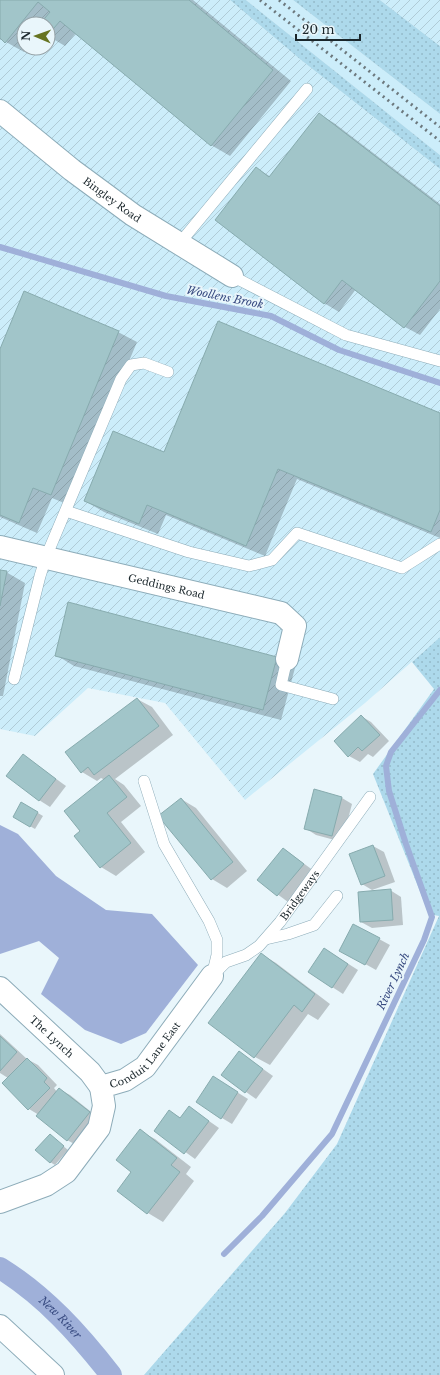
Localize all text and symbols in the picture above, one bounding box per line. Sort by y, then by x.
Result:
north arrow [16,16,56,56]
scale bar [296,16,360,42]
text: 20 m [302,22,334,37]
text: N [19,30,33,41]
street label: Bingley Road [81,174,144,225]
water label: Woollens Brook [185,283,265,311]
street label: Geddings Road [127,571,206,601]
street label: Bridgeways [277,867,322,923]
water label: River Lynch [373,950,412,1013]
street label: The Lynch [27,1013,77,1060]
street label: Conduit Lane East [108,1019,183,1091]
water label: New River [35,1292,85,1342]

